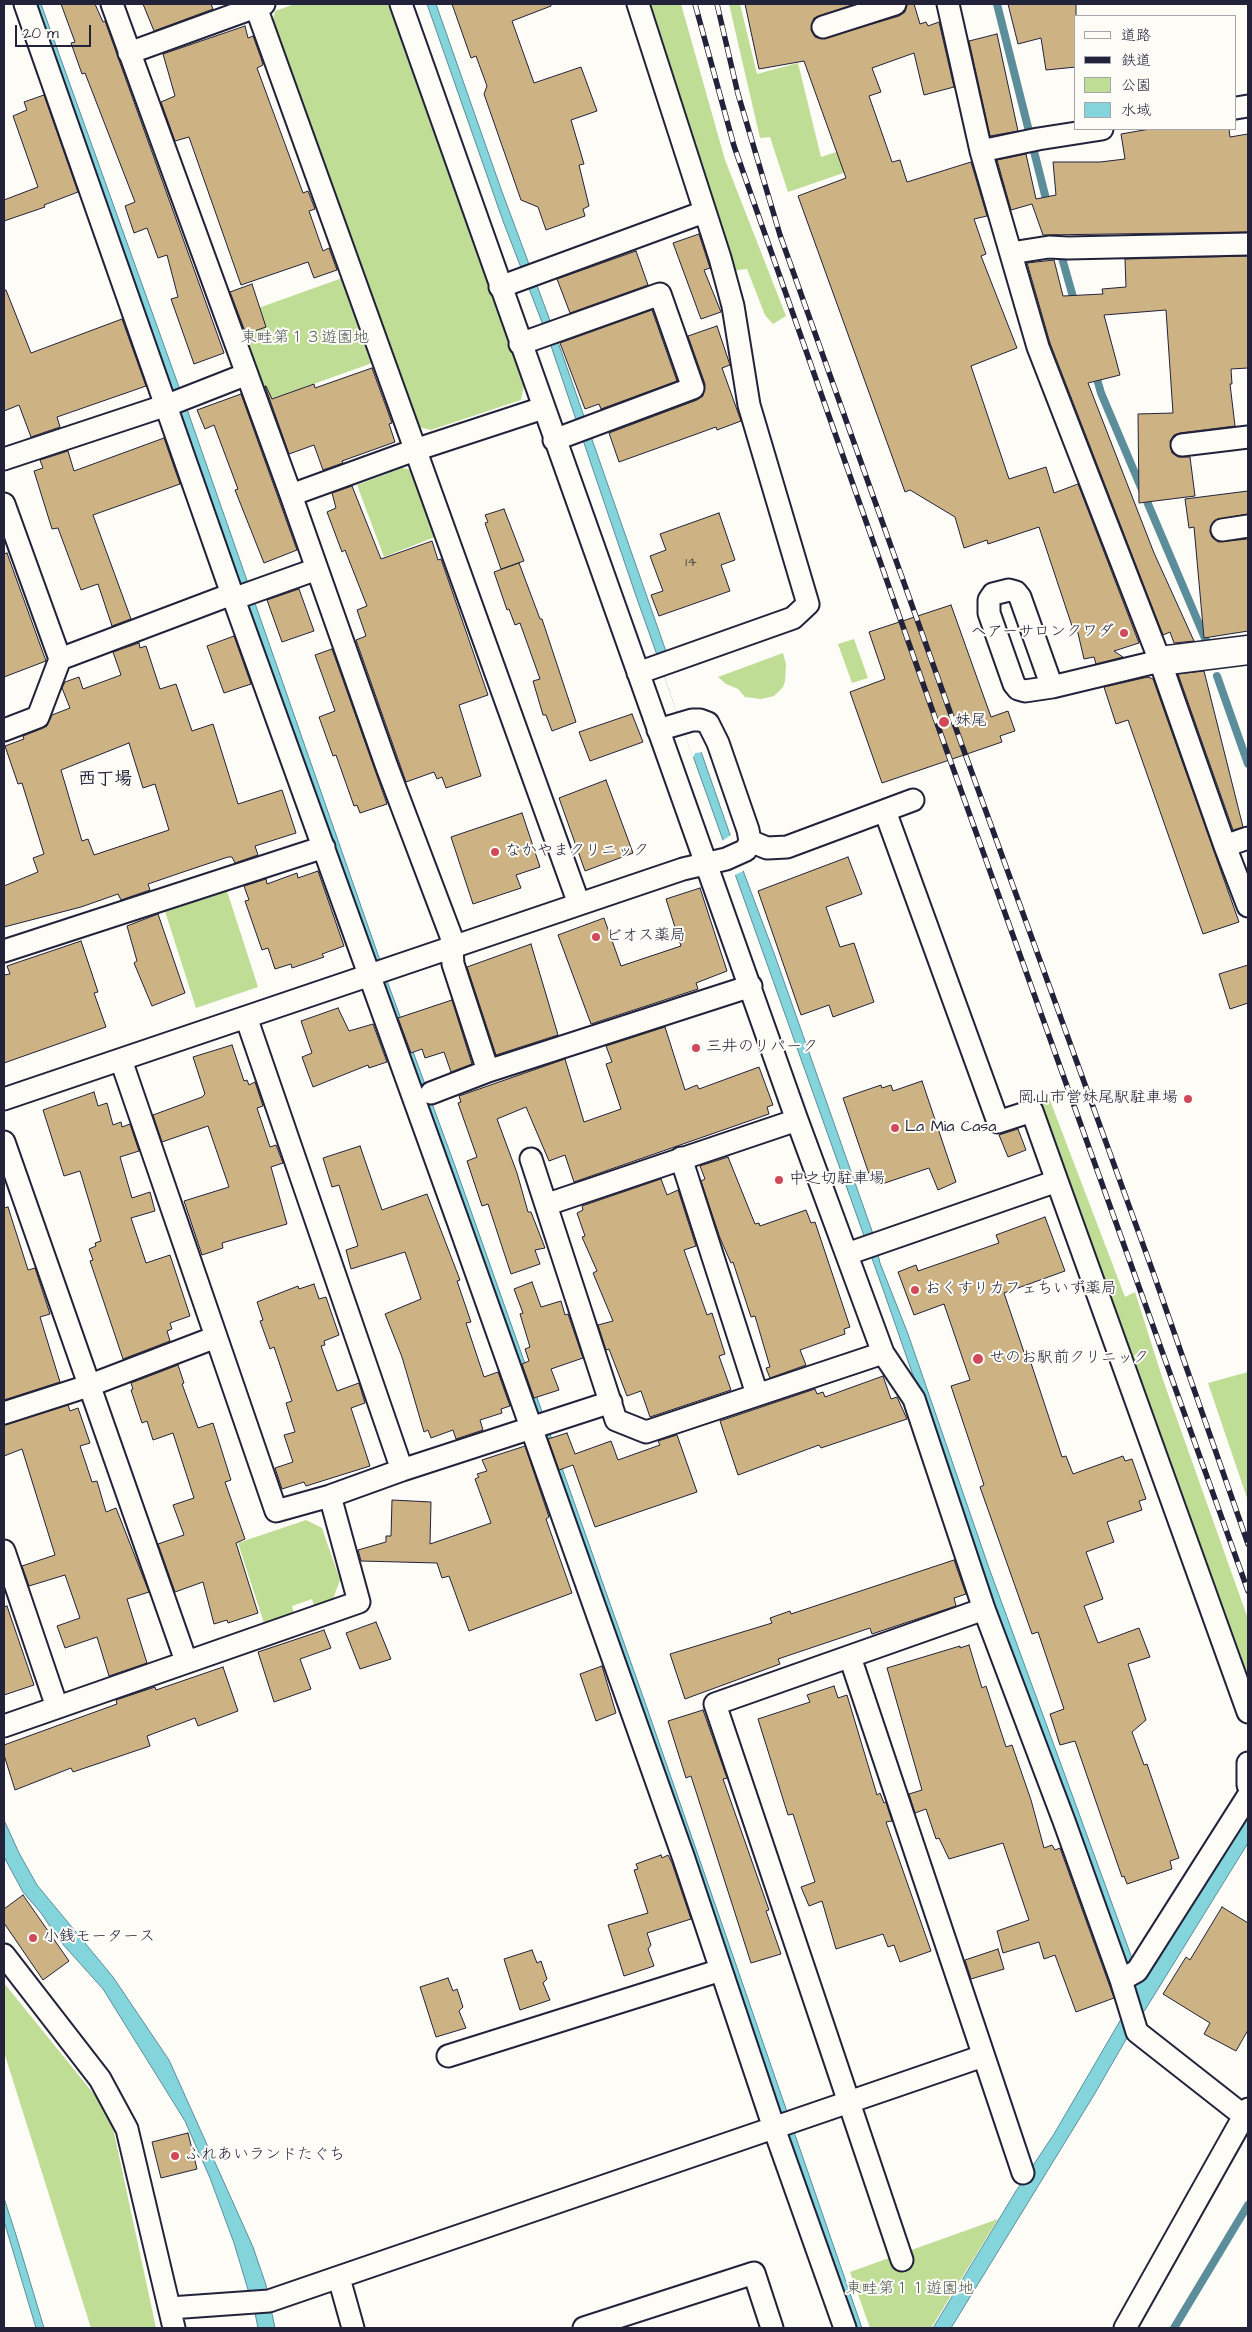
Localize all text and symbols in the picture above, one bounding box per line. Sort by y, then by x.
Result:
scale bar [18,15,94,47]
legend [1074,15,1237,130]
text: 20 m [23,23,59,44]
text: 道路 [1121,25,1151,46]
text: 鉄道 [1121,50,1151,71]
text: 公園 [1121,75,1151,96]
text: 水域 [1121,100,1151,121]
park label: 東畦第１３遊園地 [241,329,369,349]
house number: 14 [685,555,697,571]
place label: ヘアーサロンクワダ [971,623,1114,643]
marker: ヘアーサロンクワダ [1118,627,1130,639]
place label: 妹尾 [955,712,987,732]
marker: 妹尾 [937,715,951,729]
district label: 西丁場 [78,769,132,791]
place label: なかやまクリニック [505,842,649,862]
marker: なかやまクリニック [489,846,501,858]
place label: ビオス薬局 [606,927,686,947]
marker: ビオス薬局 [590,931,602,943]
place label: 三井のリパーク [706,1038,818,1058]
marker: 三井のリパーク [690,1042,702,1054]
place label: 岡山市営妹尾駅駐車場 [1018,1089,1178,1109]
marker: 岡山市営妹尾駅駐車場 [1182,1093,1194,1105]
place label: La Mia Casa [905,1118,996,1138]
marker: La Mia Casa [889,1122,901,1134]
place label: 中之切駐車場 [789,1170,885,1190]
marker: 中之切駐車場 [773,1174,785,1186]
place label: おくすりカフェちいず薬局 [925,1280,1117,1300]
marker: おくすりカフェちいず薬局 [909,1284,921,1296]
place label: せのお駅前クリニック [989,1349,1149,1369]
marker: せのお駅前クリニック [971,1352,985,1366]
place label: 小銭モータース [43,1928,155,1948]
marker: 小銭モータース [27,1932,39,1944]
place label: ふれあいランドたぐち [185,2146,345,2166]
marker: ふれあいランドたぐち [169,2150,181,2162]
park label: 東畦第１１遊園地 [846,2280,974,2300]

